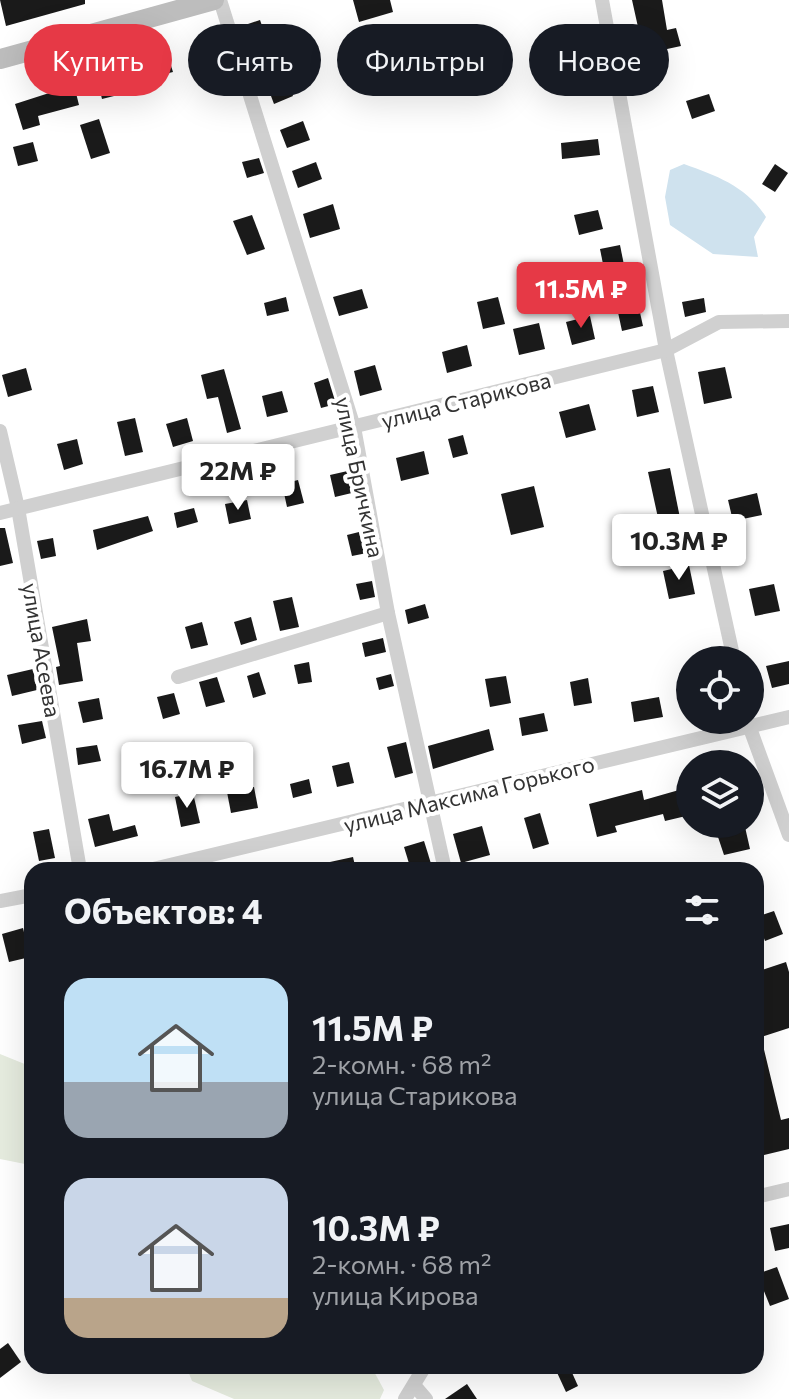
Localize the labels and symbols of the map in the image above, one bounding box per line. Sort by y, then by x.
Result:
pin: 11.5M ₽ [507,262,655,330]
street label: улица Старикова [378,366,554,434]
street label: улица Бричкина [330,394,390,560]
pin: 22M ₽ [182,444,294,512]
pin: 10.3M ₽ [605,514,753,582]
street label: улица Асеева [17,581,67,719]
pin: 16.7M ₽ [113,742,261,810]
street label: улица Максима Горького [341,750,597,838]

